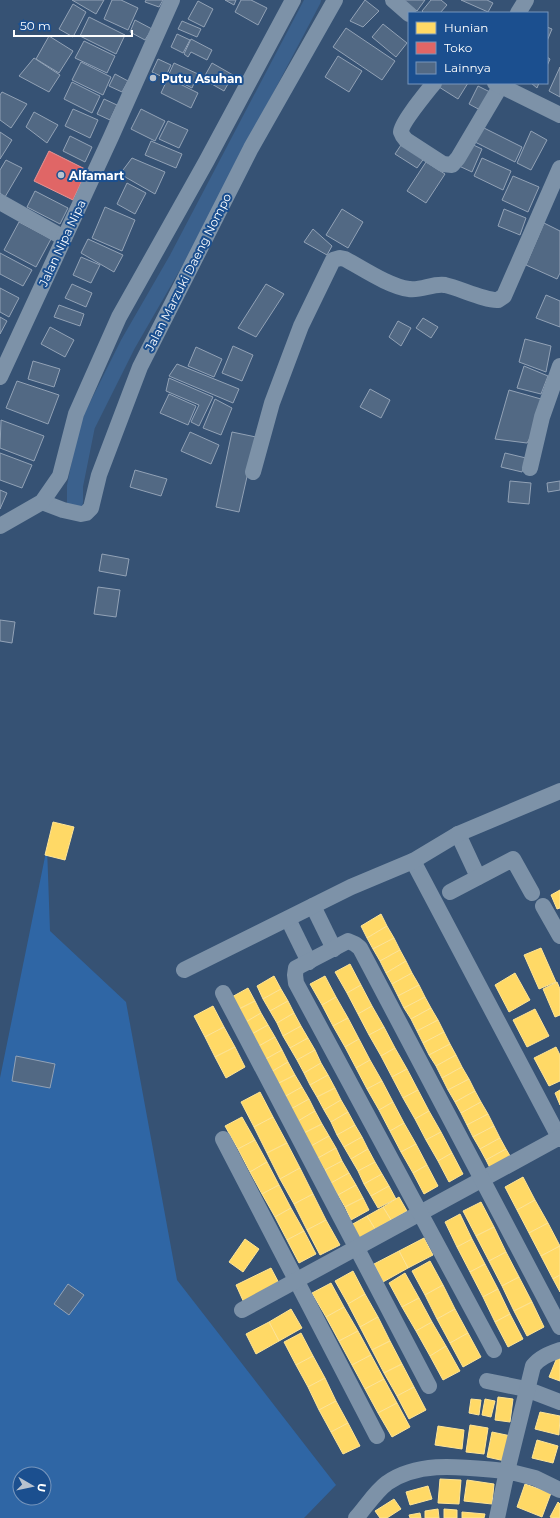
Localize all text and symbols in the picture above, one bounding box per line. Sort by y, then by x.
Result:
scale bar [14,12,132,38]
legend [408,12,548,84]
text: 50 m [20,18,51,33]
text: Hunian [444,20,488,35]
text: Toko [444,40,472,55]
text: Lainnya [444,60,491,75]
place label: Putu Asuhan [161,71,243,86]
marker: Putu Asuhan [148,73,158,83]
place label: Alfamart [68,168,125,183]
marker: Alfamart [56,170,66,180]
street label: Jalan Marzuki Daeng Nompo [141,191,234,354]
street label: Jalan Nipa Nipa [35,197,89,290]
north arrow [12,1466,52,1506]
text: U [34,1482,49,1493]

